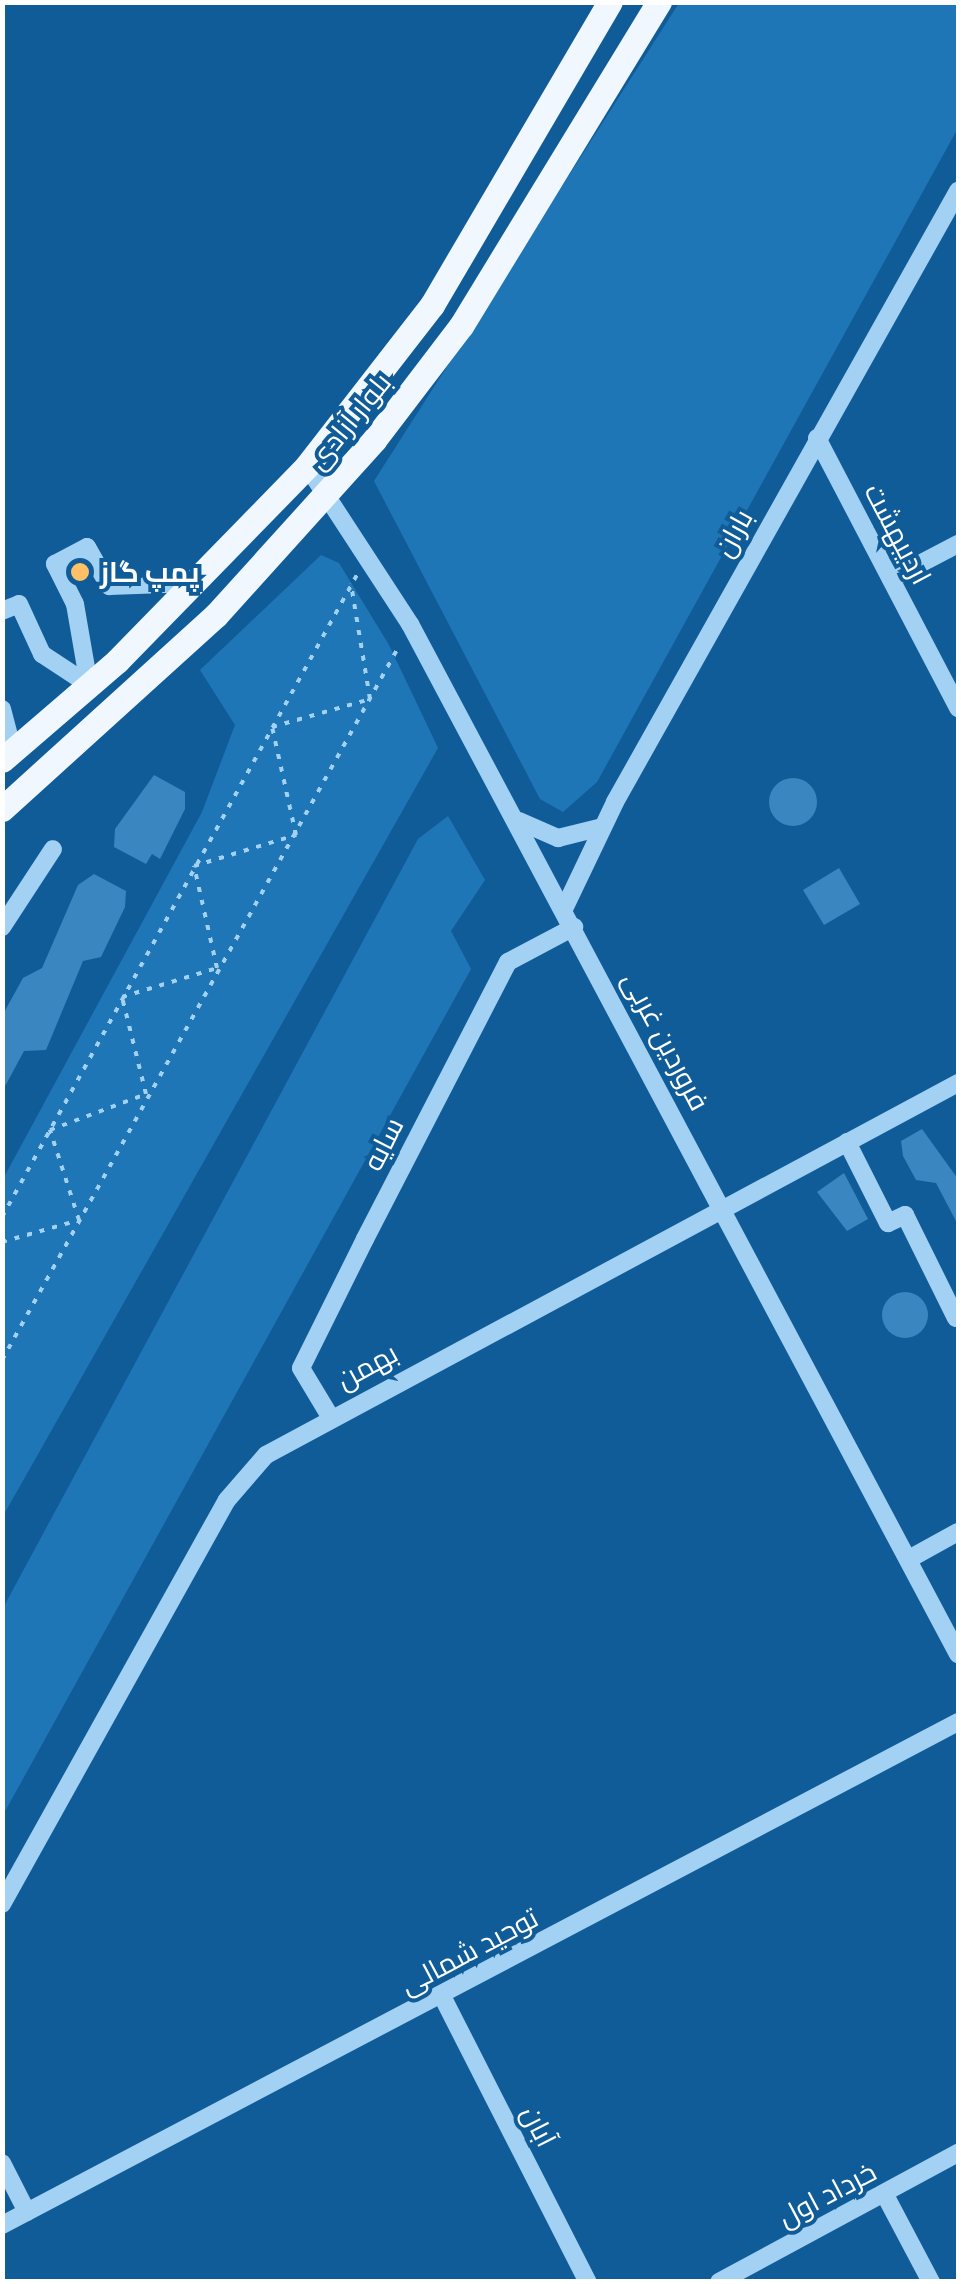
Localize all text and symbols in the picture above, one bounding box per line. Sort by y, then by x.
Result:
street label: بلوار آزادی [300,366,398,476]
street label: اردیبهشت [857,478,939,590]
street label: باران [706,503,760,563]
place label: پمپ گاز [100,555,199,589]
marker: پمپ گاز [69,561,91,583]
street label: فروردین غربی [615,966,717,1116]
street label: سایه [356,1112,410,1176]
street label: بهمن [331,1336,403,1396]
street label: توحید شمالی [394,1901,544,2001]
street label: آبان [515,2100,563,2152]
street label: خرداد اول [772,2154,882,2234]

